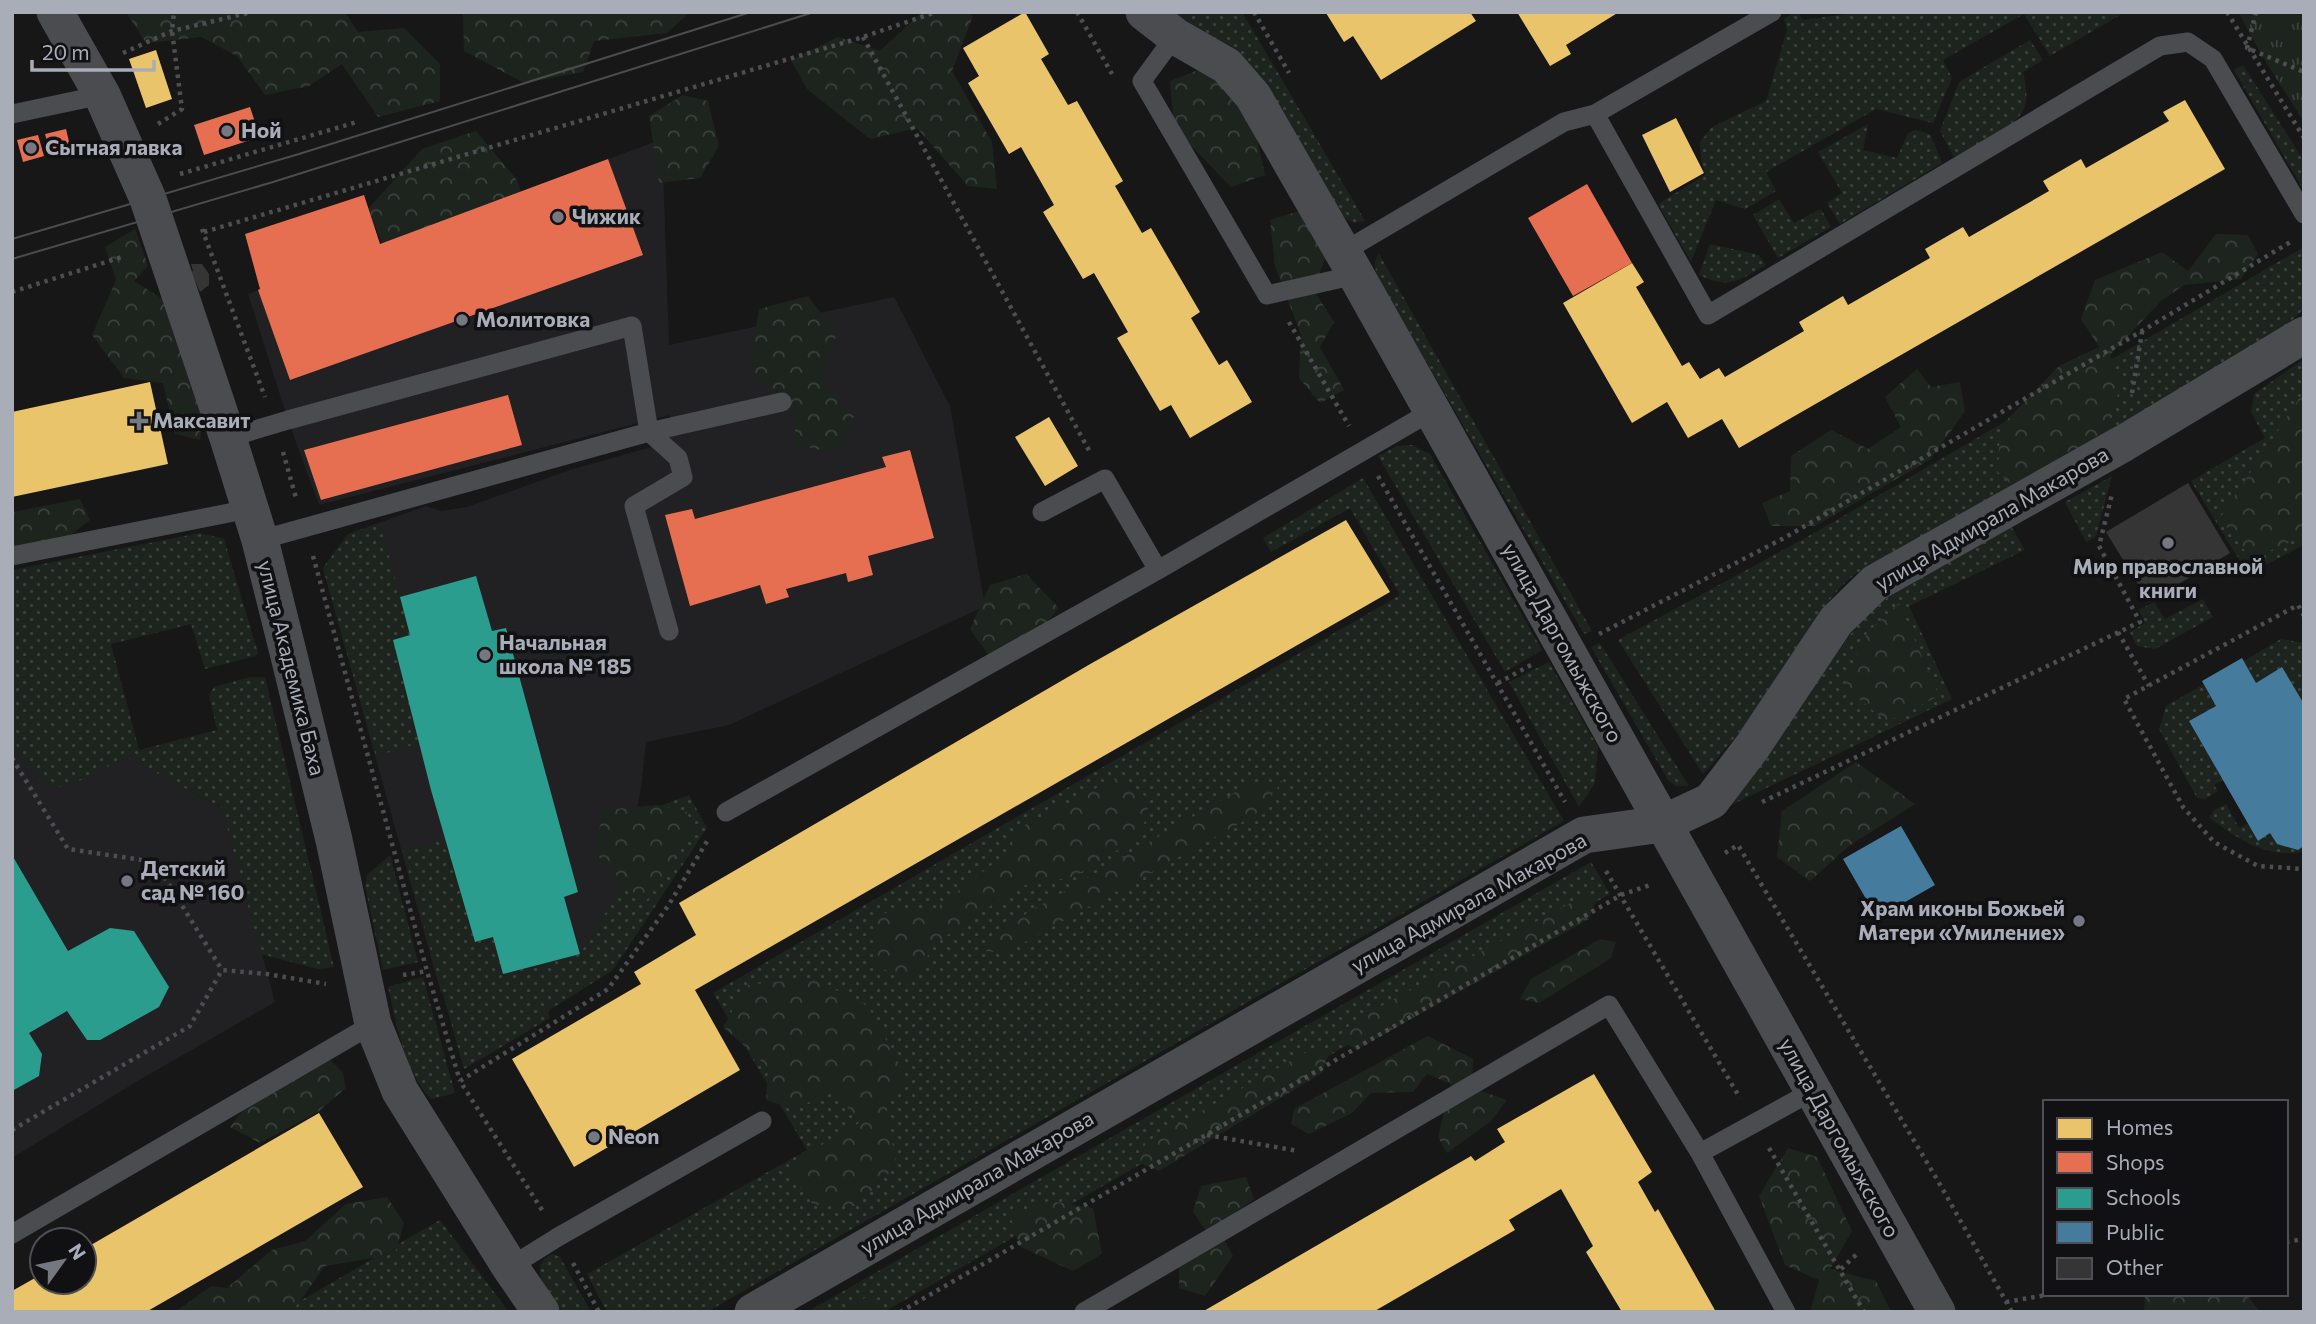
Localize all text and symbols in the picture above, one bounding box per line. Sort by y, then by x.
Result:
scale bar [32,28,154,72]
text: 20 m [42,39,90,64]
place label: Ной [241,117,282,142]
marker: Ной [219,123,235,139]
place label: Сытная лавка [45,134,182,159]
marker: Сытная лавка [23,140,39,156]
place label: Чижик [572,203,641,228]
marker: Чижик [550,209,566,225]
place label: Молитовка [476,306,590,331]
marker: Молитовка [454,312,470,328]
place label: Максавит [153,407,250,432]
marker: Максавит [131,413,147,429]
street label: улица Адмирала Макарова [1870,441,2112,595]
marker: Мир православной книги [2160,535,2176,551]
street label: улица Даргомыжского [1498,538,1629,746]
place label: Мир православной книги [2073,553,2263,602]
street label: улица Академика Баха [254,558,331,778]
place label: Начальная школа № 185 [499,629,632,678]
marker: Начальная школа № 185 [477,647,493,663]
street label: улица Адмирала Макарова [1346,826,1590,977]
place label: Детский сад № 160 [141,855,244,904]
marker: Детский сад № 160 [119,873,135,889]
place label: Храм иконы Божьей Матери «Умиление» [1858,895,2065,944]
marker: Храм иконы Божьей Матери «Умиление» [2071,913,2087,929]
street label: улица Даргомыжского [1775,1033,1906,1241]
legend [2043,1100,2288,1296]
street label: улица Адмирала Макарова [855,1105,1097,1259]
text: Homes [2106,1114,2173,1139]
place label: Neon [608,1123,660,1148]
marker: Neon [586,1129,602,1145]
text: Shops [2106,1149,2165,1174]
text: Schools [2106,1184,2181,1209]
text: Public [2106,1219,2164,1244]
north arrow [28,1226,98,1296]
text: N [64,1239,91,1264]
text: Other [2106,1254,2163,1279]

